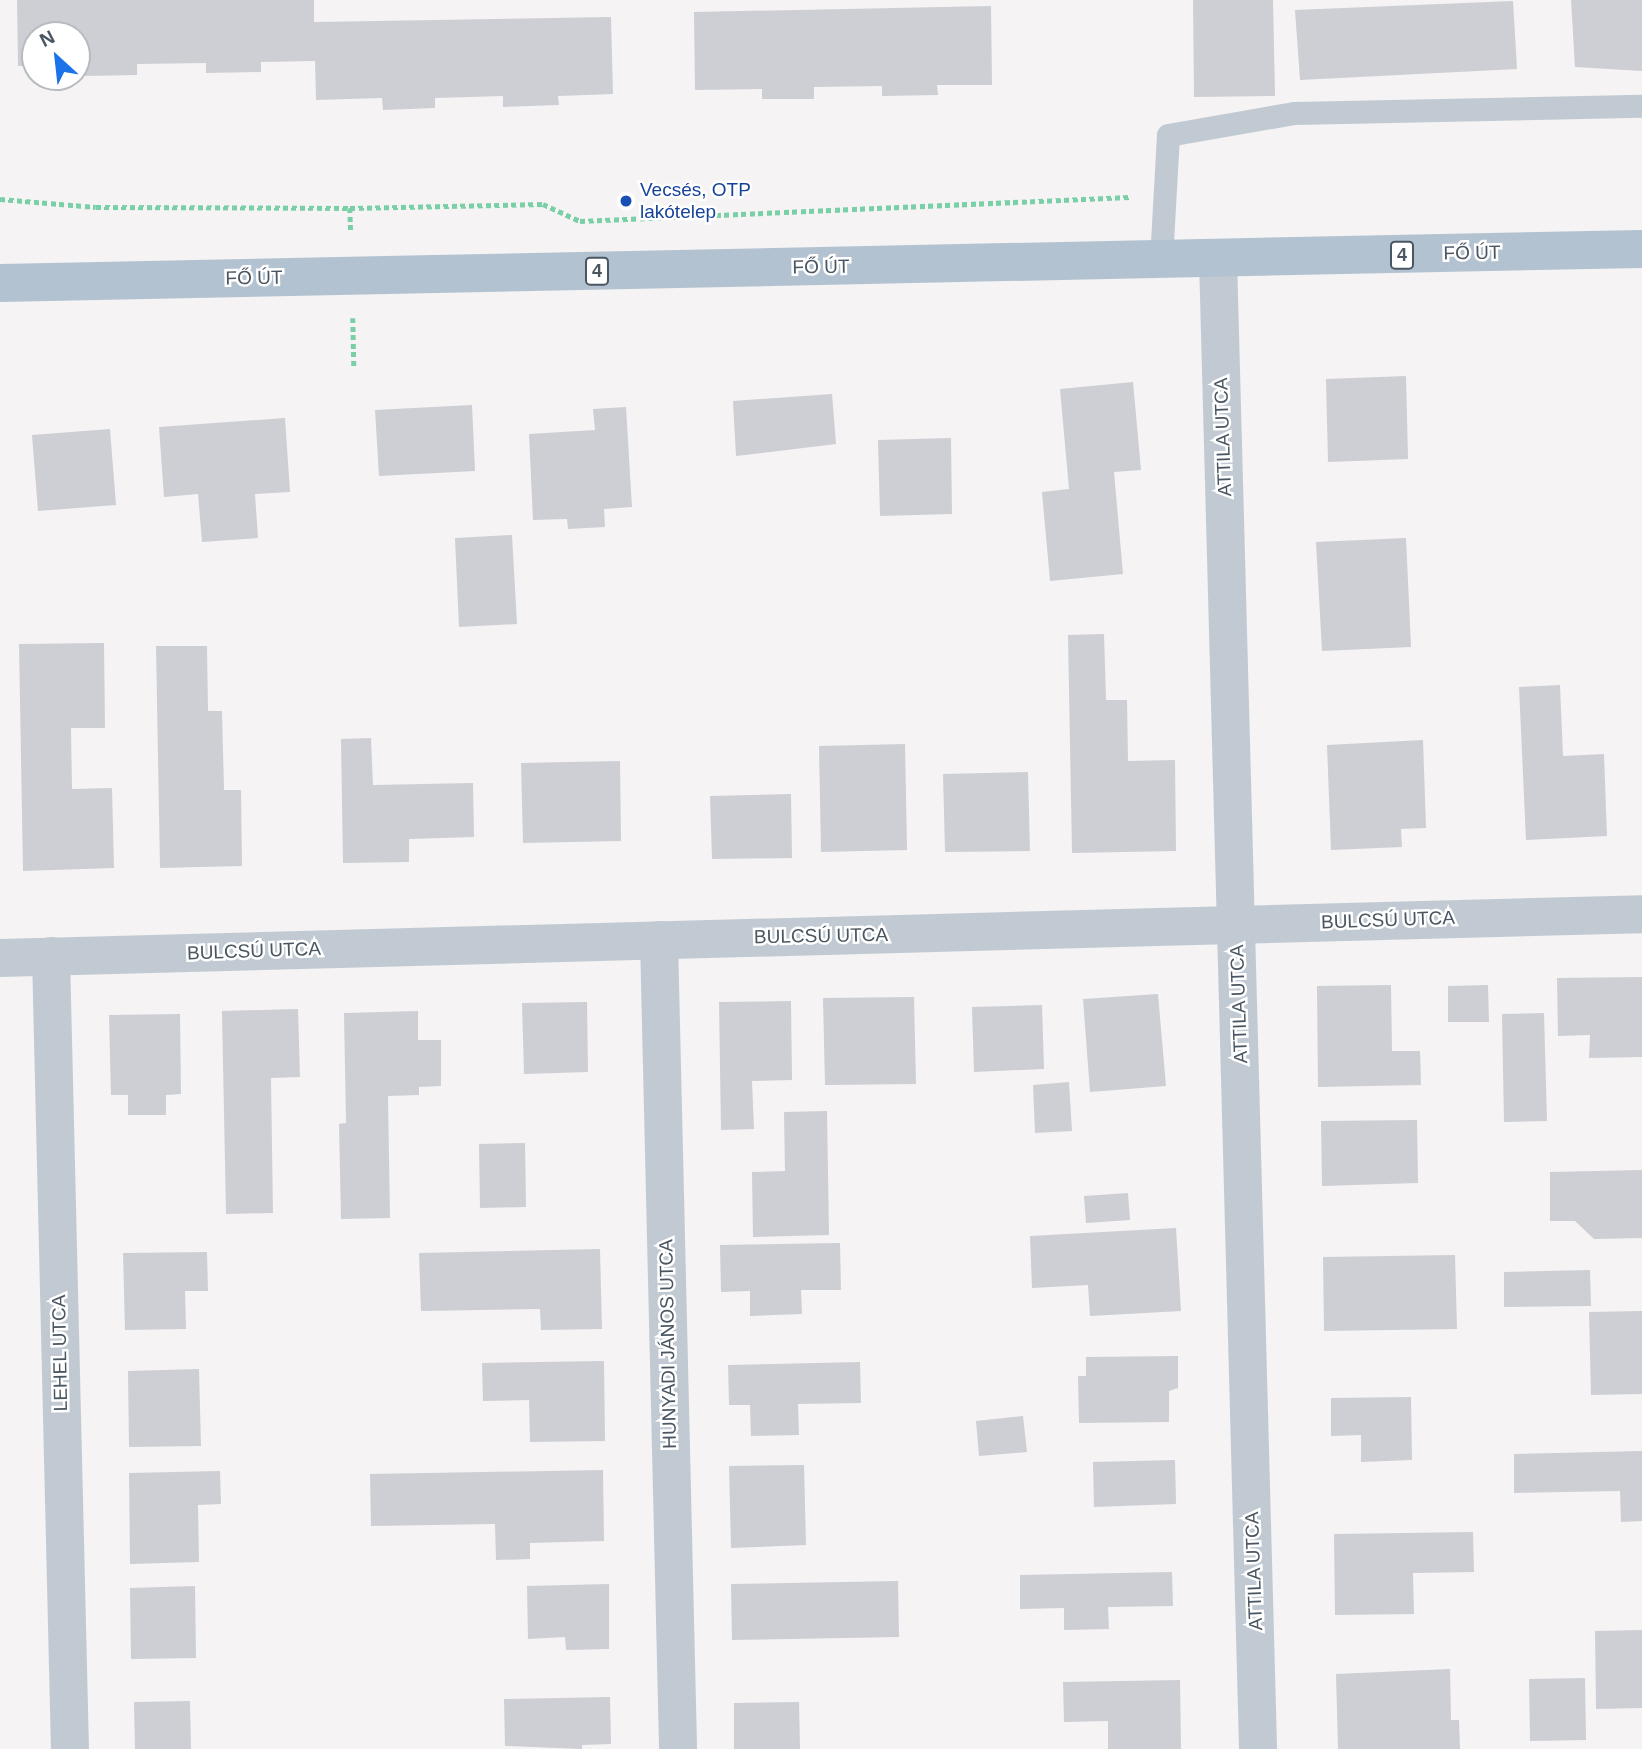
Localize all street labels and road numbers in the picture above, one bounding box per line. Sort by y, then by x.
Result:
road number: 4 [1390,241,1414,270]
street label: FŐ ÚT [1443,241,1501,265]
street label: FŐ ÚT [792,255,850,279]
road number: 4 [585,256,609,286]
street label: FŐ ÚT [225,266,283,290]
street label: ATTILA UTCA [1210,377,1236,497]
street label: BULCSÚ UTCA [1321,906,1455,934]
street label: BULCSÚ UTCA [754,923,888,949]
street label: BULCSÚ UTCA [187,937,321,965]
street label: ATTILA UTCA [1226,944,1252,1064]
street label: HUNYADI JÁNOS UTCA [655,1239,681,1449]
street label: LEHEL UTCA [48,1294,72,1412]
street label: ATTILA UTCA [1241,1511,1267,1631]

